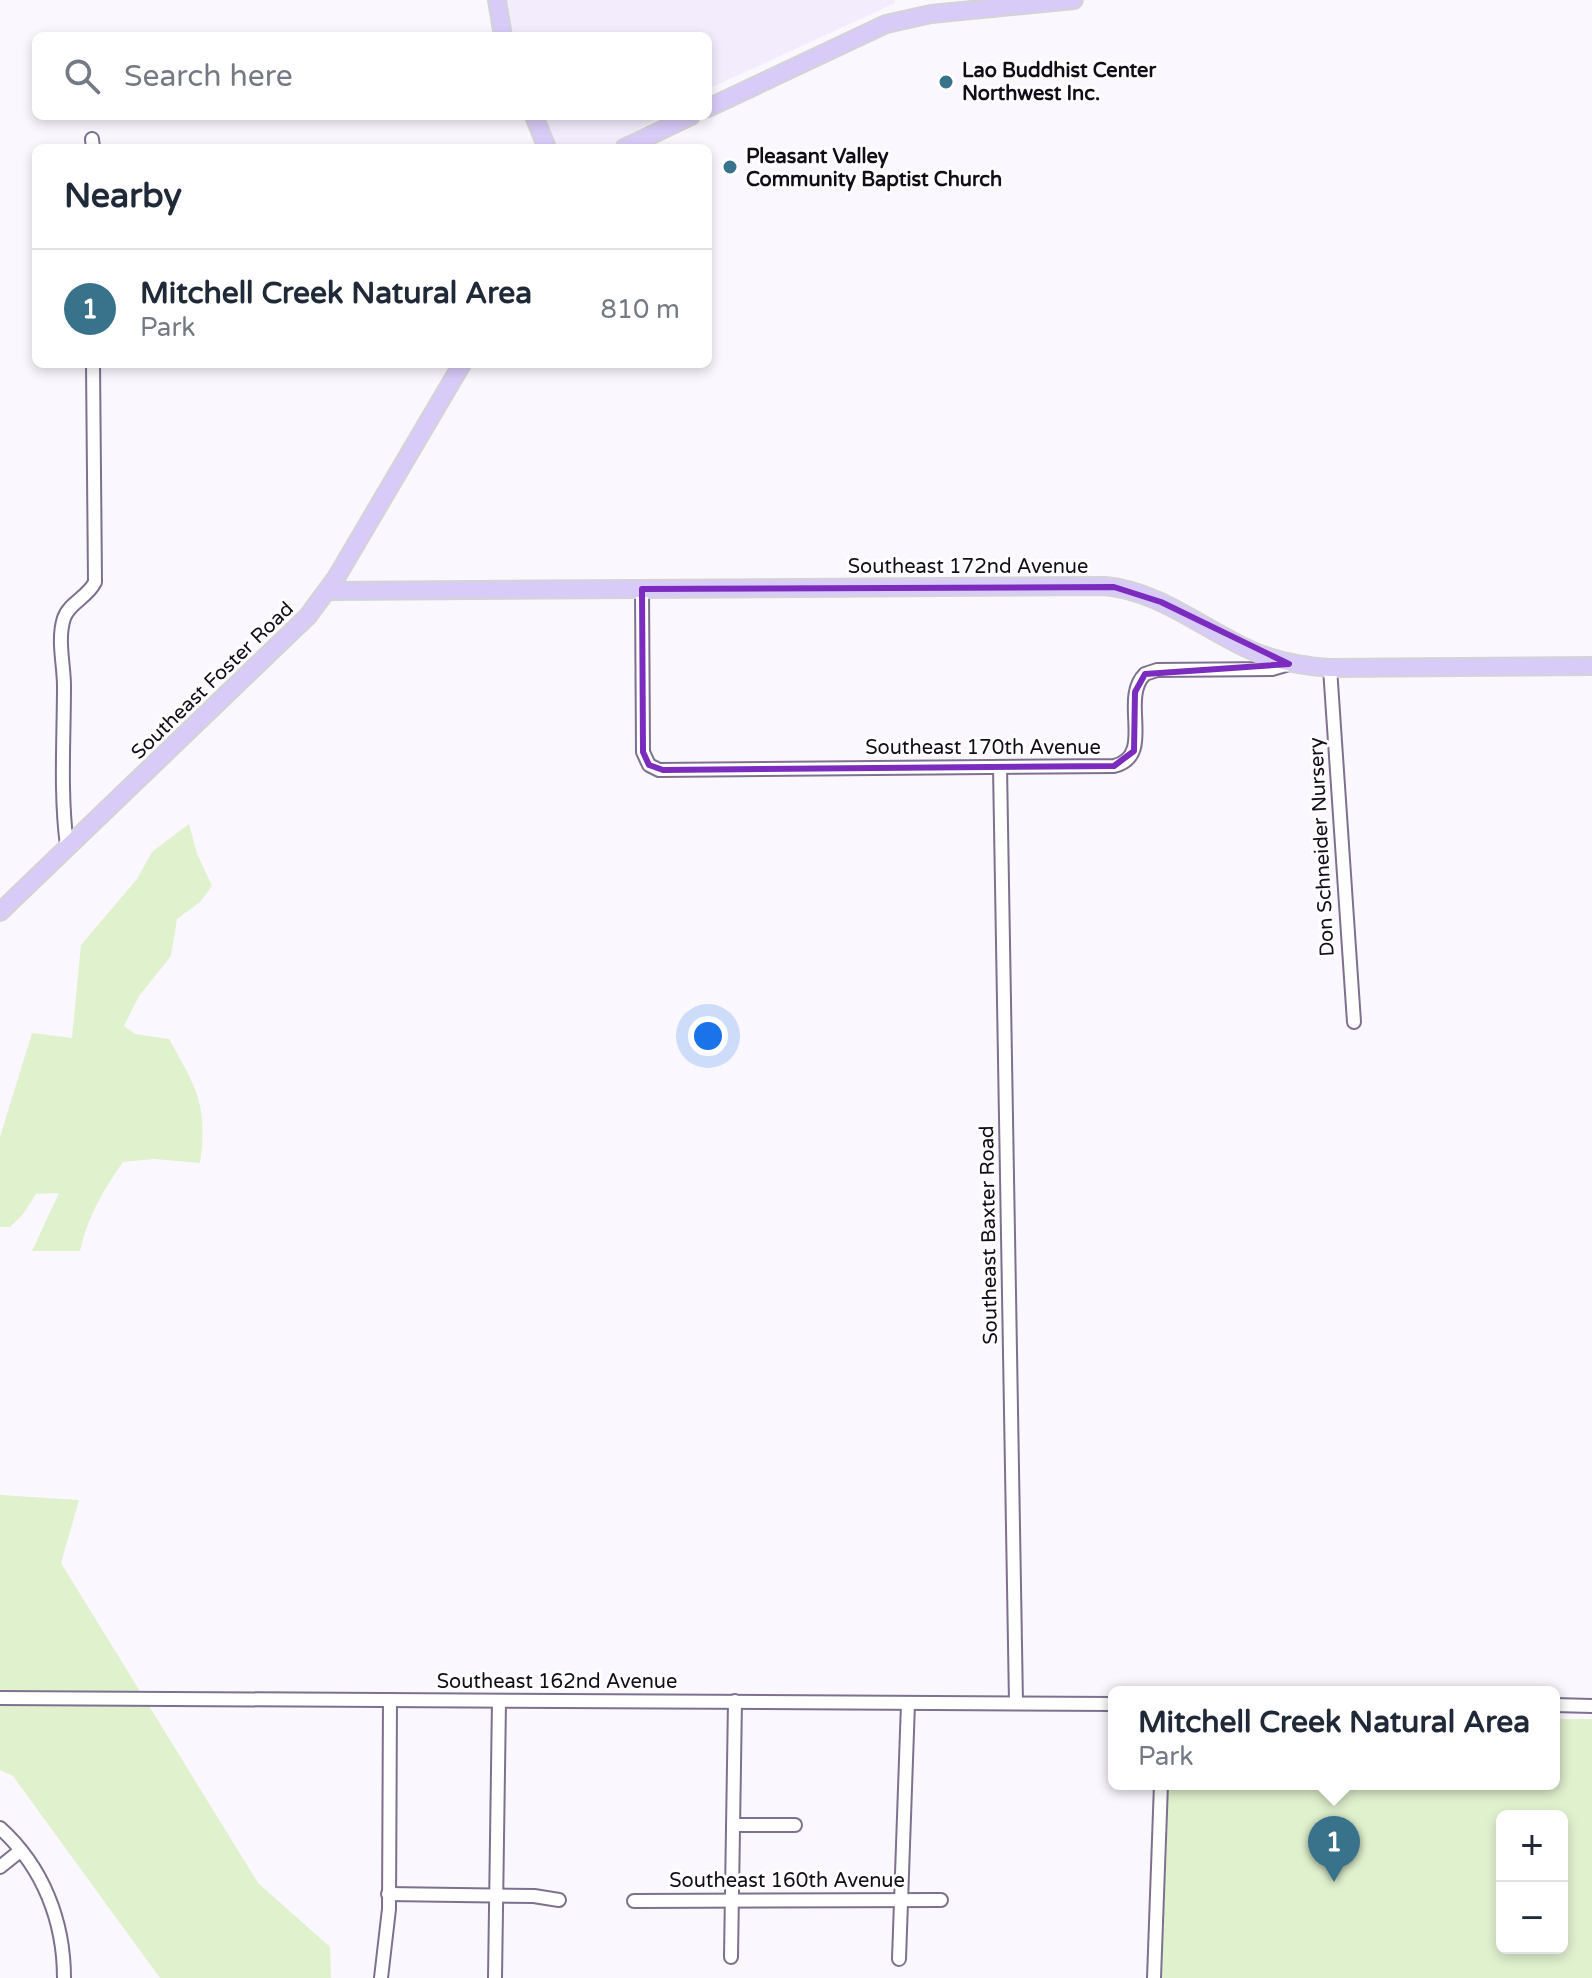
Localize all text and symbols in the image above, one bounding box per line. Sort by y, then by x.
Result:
search box [32,32,712,120]
icon: search [60,54,104,98]
text: Search here [124,58,293,95]
place label: Lao Buddhist Center Northwest Inc. [962,59,1156,106]
marker: Lao Buddhist Center Northwest Inc. [937,73,955,91]
place label: Pleasant Valley Community Baptist Church [746,145,1002,192]
marker: Pleasant Valley Community Baptist Church [721,158,739,176]
text: Nearby [64,176,182,217]
text: Mitchell Creek Natural Area [140,275,532,312]
text: 1 [82,294,98,325]
text: 810 m [600,294,680,325]
text: Park [140,312,196,343]
street label: Southeast 172nd Avenue [848,555,1088,579]
street label: Southeast Foster Road [127,597,299,765]
street label: Southeast 170th Avenue [865,736,1101,760]
street label: Don Schneider Nursery [1304,736,1340,957]
your location [688,1016,728,1056]
street label: Southeast Baxter Road [975,1125,1003,1345]
street label: Southeast 162nd Avenue [437,1670,677,1694]
popup [1108,1686,1560,1790]
text: Mitchell Creek Natural Area [1138,1704,1530,1741]
text: Park [1138,1741,1193,1772]
map controls [1496,1810,1568,1954]
button: + [1496,1810,1568,1882]
pin: 1 [1308,1816,1360,1882]
street label: Southeast 160th Avenue [669,1869,905,1893]
button: − [1496,1882,1568,1954]

